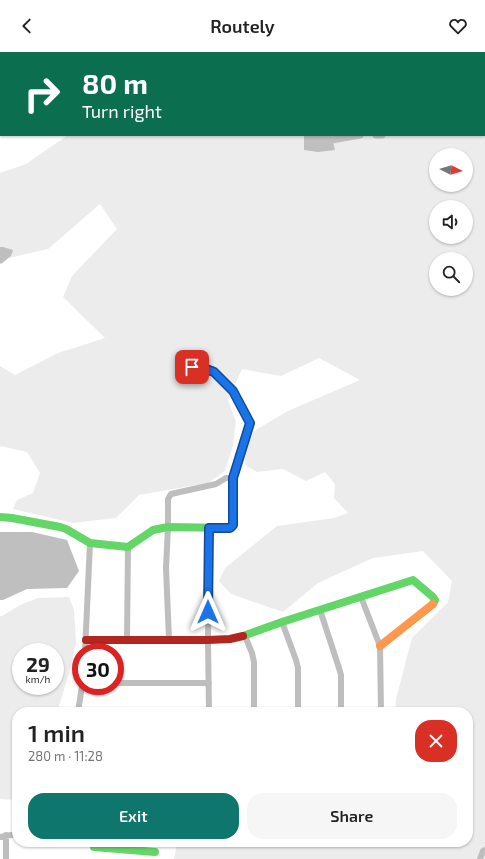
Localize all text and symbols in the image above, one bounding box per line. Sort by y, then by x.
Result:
icon: back [16,15,38,37]
text: Routely [210,15,275,37]
icon: heart [447,15,469,37]
text: 80 m [82,66,148,100]
icon: right [16,68,68,120]
text: Turn right [82,100,162,122]
north arrow [429,148,473,192]
map controls [429,148,473,296]
button: sound [429,200,473,244]
button: search [429,252,473,296]
pin [175,350,209,384]
icon: arrive [181,356,203,378]
position arrow [187,591,229,633]
speed limit sign: 30 [72,643,124,695]
text: 29 [26,652,50,676]
text: km/h [26,673,50,685]
text: 1 min [28,718,85,747]
button: close [415,720,457,762]
text: 280 m · 11:28 [28,748,103,764]
button: Exit [28,793,239,839]
button: Share [247,793,457,839]

